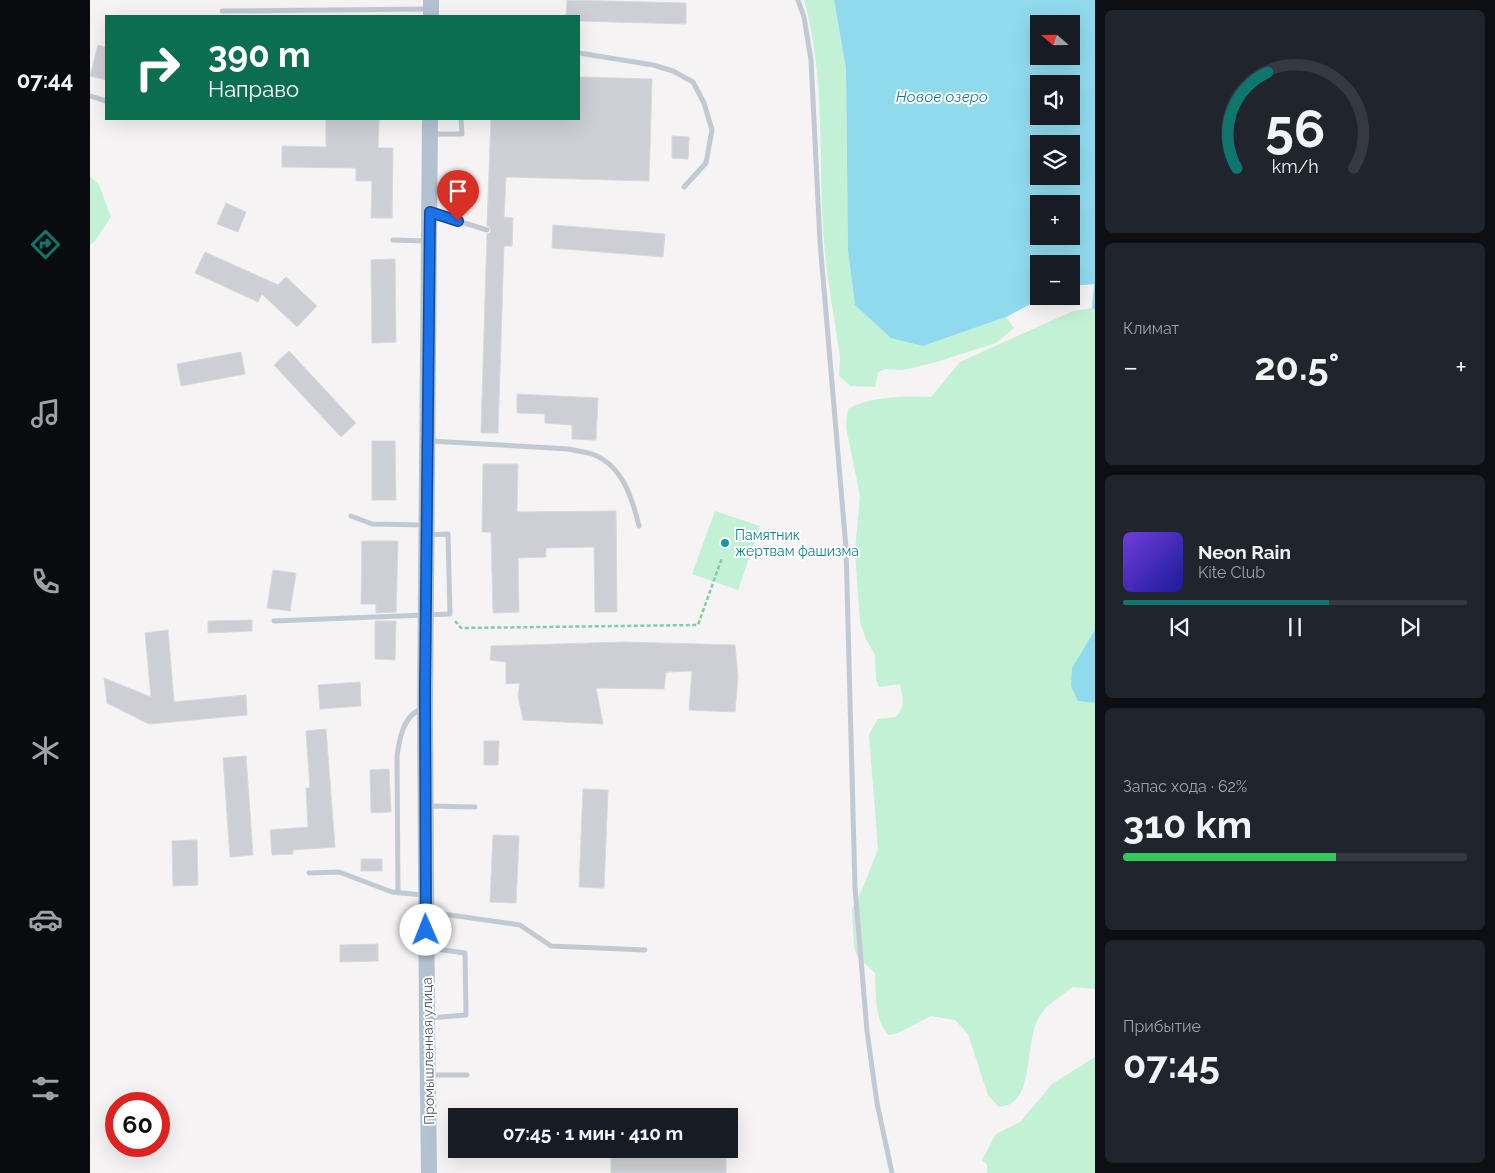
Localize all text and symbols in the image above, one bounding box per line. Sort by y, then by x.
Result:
north arrow [1030,15,1080,65]
map controls [1030,15,1080,305]
text: 390 m [208,34,311,75]
icon: right [125,35,190,100]
text: 07:44 [17,67,73,93]
button: sound [1030,75,1080,125]
text: Направо [208,76,299,102]
water label: Новое озеро [896,88,988,106]
text: 56 [1265,98,1325,159]
button: layers [1030,135,1080,185]
text: km/h [1271,156,1319,177]
pin [437,170,479,221]
icon: arrive [444,177,472,205]
button: + [1030,195,1080,245]
icon: directions [28,227,63,262]
button: − [1030,255,1080,305]
text: Климат [1123,319,1179,338]
text: 20.5° [1254,344,1339,389]
text: − [1123,351,1138,384]
text: + [1455,351,1467,384]
icon: music [28,396,63,431]
place label: Памятник жертвам фашизма [735,527,859,559]
marker: Памятник жертвам фашизма [719,537,731,549]
text: Neon Rain [1198,541,1291,563]
text: Kite Club [1198,563,1265,582]
icon: phone [28,564,63,599]
icon: previous [1166,613,1194,641]
icon: pause [1281,613,1309,641]
icon: next [1396,613,1424,641]
icon: climate [28,733,63,768]
text: Запас хода · 62% [1123,777,1247,796]
text: 310 km [1123,802,1252,847]
icon: car [28,902,63,937]
position arrow [399,903,451,955]
street label: Промышленная улица [419,977,437,1125]
text: Прибытие [1123,1017,1201,1036]
text: 07:45 [1123,1042,1220,1087]
icon: filters [28,1071,63,1106]
speed limit sign: 60 [105,1092,170,1157]
text: 07:45 · 1 мин · 410 m [503,1122,683,1144]

